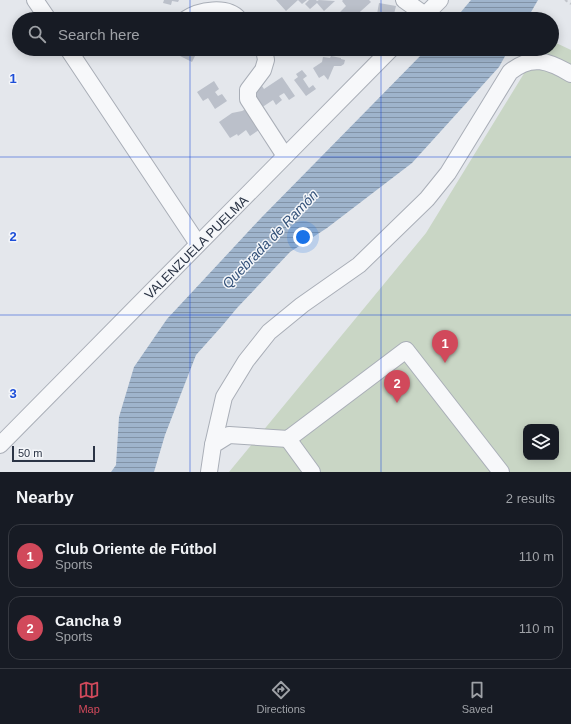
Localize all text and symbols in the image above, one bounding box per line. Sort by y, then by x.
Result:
search box [12,12,559,56]
icon: search [26,23,48,45]
text: Search here [58,26,140,43]
text: 1 [9,71,17,86]
water label: Quebrada de Ramón [219,186,321,292]
street label: VALENZUELA PUELMA [142,192,251,302]
your location [293,227,313,247]
text: 2 [9,229,17,244]
pin: 1 [432,330,458,363]
pin: 2 [384,370,410,403]
text: 3 [9,386,17,401]
map controls [523,424,559,460]
button: layers [523,424,559,460]
scale bar [12,444,95,463]
text: 50 m [18,447,42,459]
text: Nearby [16,488,74,507]
text: 2 results [506,491,555,506]
text: Club Oriente de Fútbol [55,540,217,557]
text: 1 [26,549,34,564]
text: 110 m [519,549,554,564]
text: Sports [55,557,93,572]
text: Cancha 9 [55,612,122,629]
text: 2 [26,621,34,636]
text: 110 m [519,621,554,636]
text: Sports [55,629,93,644]
tab: Map [78,679,100,715]
tab: Directions [256,679,305,715]
tab: Saved [462,679,493,715]

